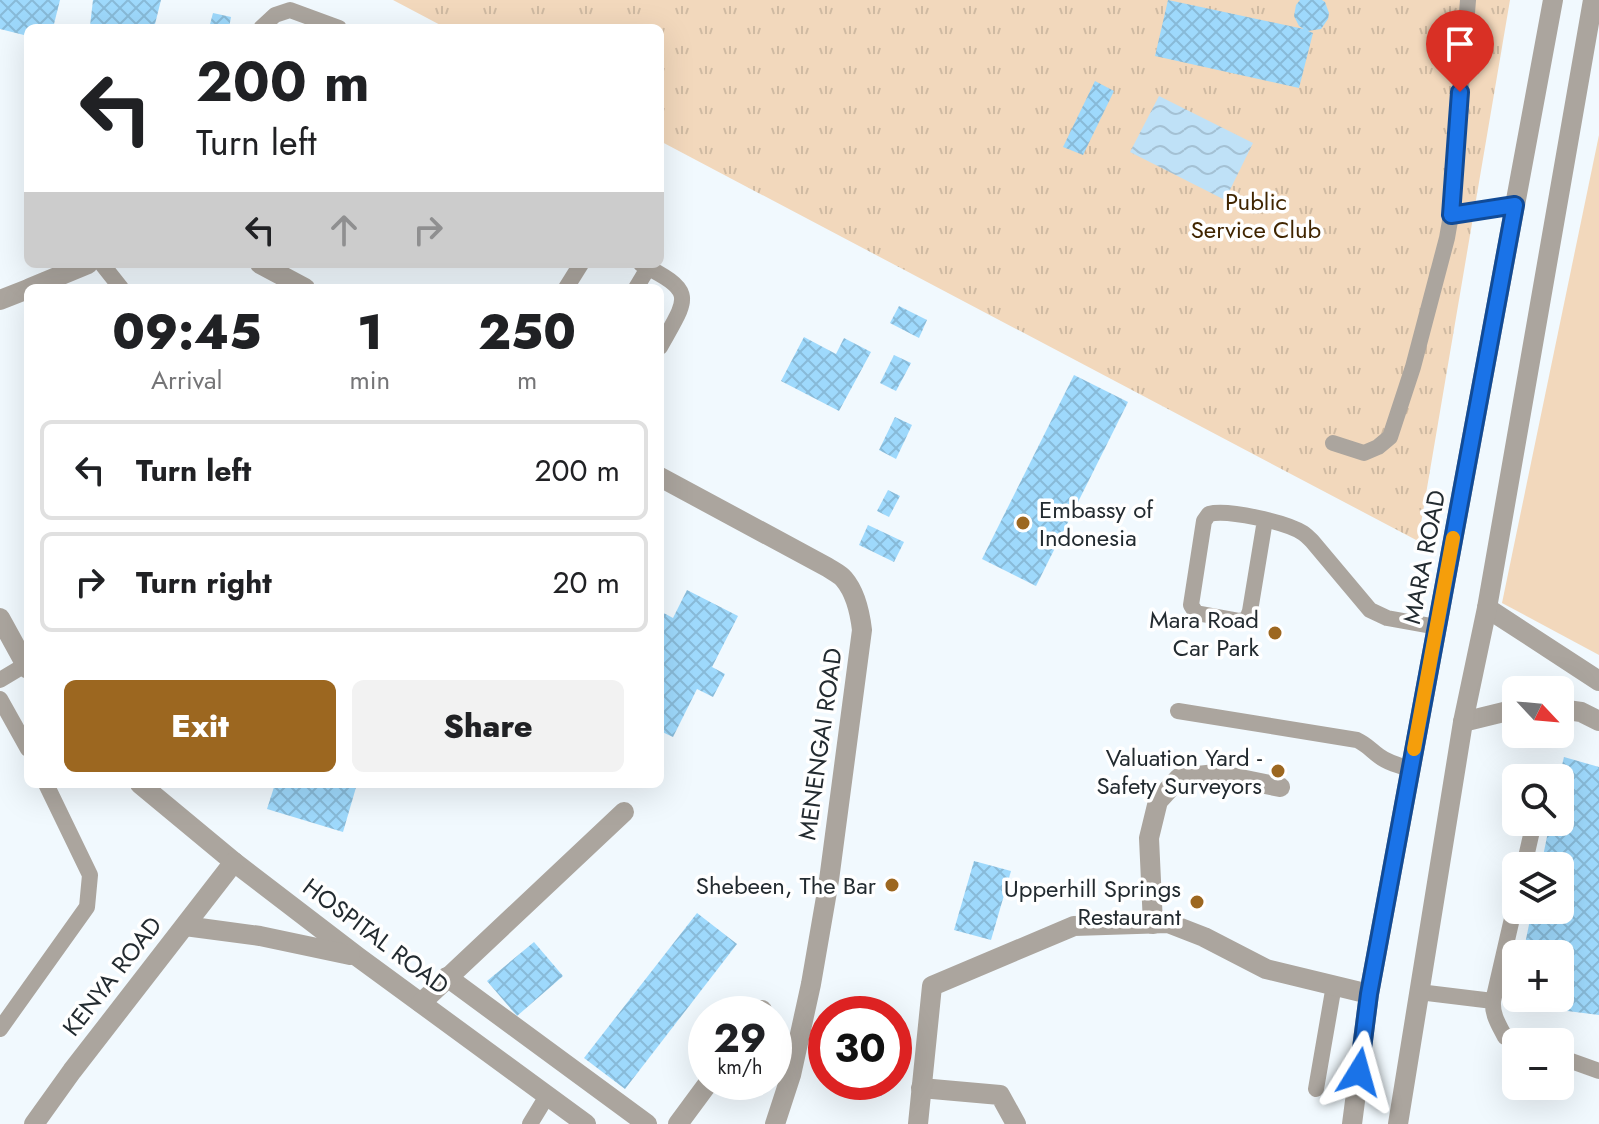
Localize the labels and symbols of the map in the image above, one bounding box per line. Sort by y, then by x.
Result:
pin [1426,10,1494,92]
park label: Public Service Club [1191,184,1321,247]
street label: MARA ROAD [1394,487,1454,627]
place label: Embassy of Indonesia [1039,492,1154,555]
marker: Embassy of Indonesia [1014,514,1032,532]
place label: Mara Road Car Park [1149,602,1259,665]
marker: Mara Road Car Park [1266,624,1284,642]
street label: MENENGAI ROAD [789,646,851,842]
north arrow [1502,676,1574,748]
place label: Valuation Yard - Safety Surveyors [1096,740,1262,803]
marker: Valuation Yard - Safety Surveyors [1269,762,1287,780]
place label: Shebeen, The Bar [696,868,877,903]
street label: HOSPITAL ROAD [296,869,456,1003]
place label: Upperhill Springs Restaurant [1004,871,1181,934]
marker: Shebeen, The Bar [883,876,901,894]
marker: Upperhill Springs Restaurant [1188,893,1206,911]
street label: KENYA ROAD [54,909,170,1043]
speed limit sign: 30 [808,996,912,1100]
position arrow [1317,1030,1401,1114]

